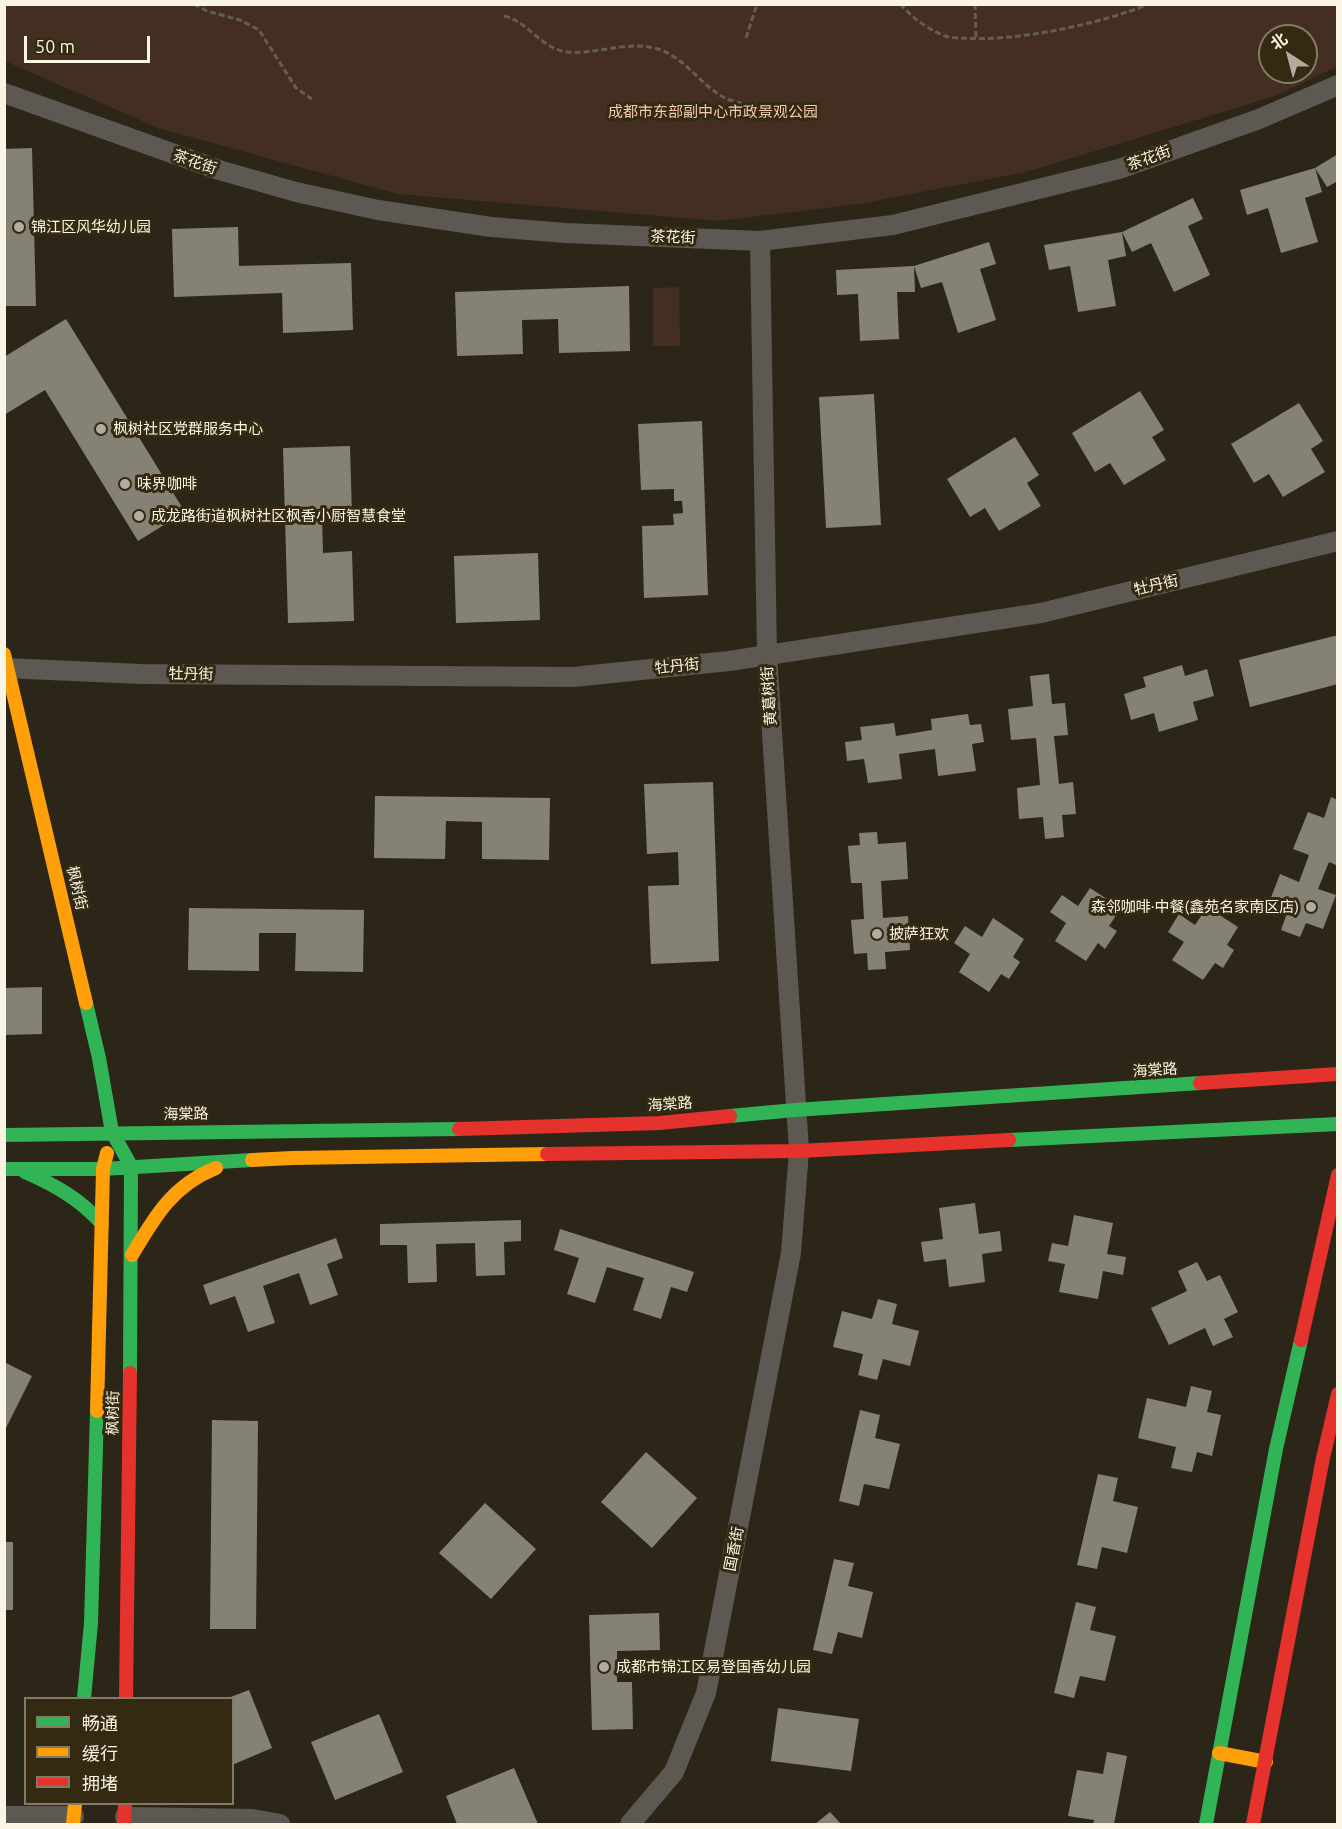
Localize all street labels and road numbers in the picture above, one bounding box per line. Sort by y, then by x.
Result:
street label: 茶花街 [1125,142,1173,174]
street label: 茶花街 [171,146,219,178]
street label: 茶花街 [650,227,696,247]
street label: 牡丹街 [1132,571,1180,599]
street label: 牡丹街 [654,655,700,677]
street label: 牡丹街 [168,665,214,683]
street label: 黄葛树街 [758,665,780,727]
street label: 枫树街 [63,864,91,912]
street label: 海棠路 [1132,1059,1178,1081]
street label: 海棠路 [647,1093,693,1115]
street label: 海棠路 [163,1105,209,1123]
street label: 枫树街 [104,1390,122,1436]
street label: 国香街 [721,1525,747,1573]

